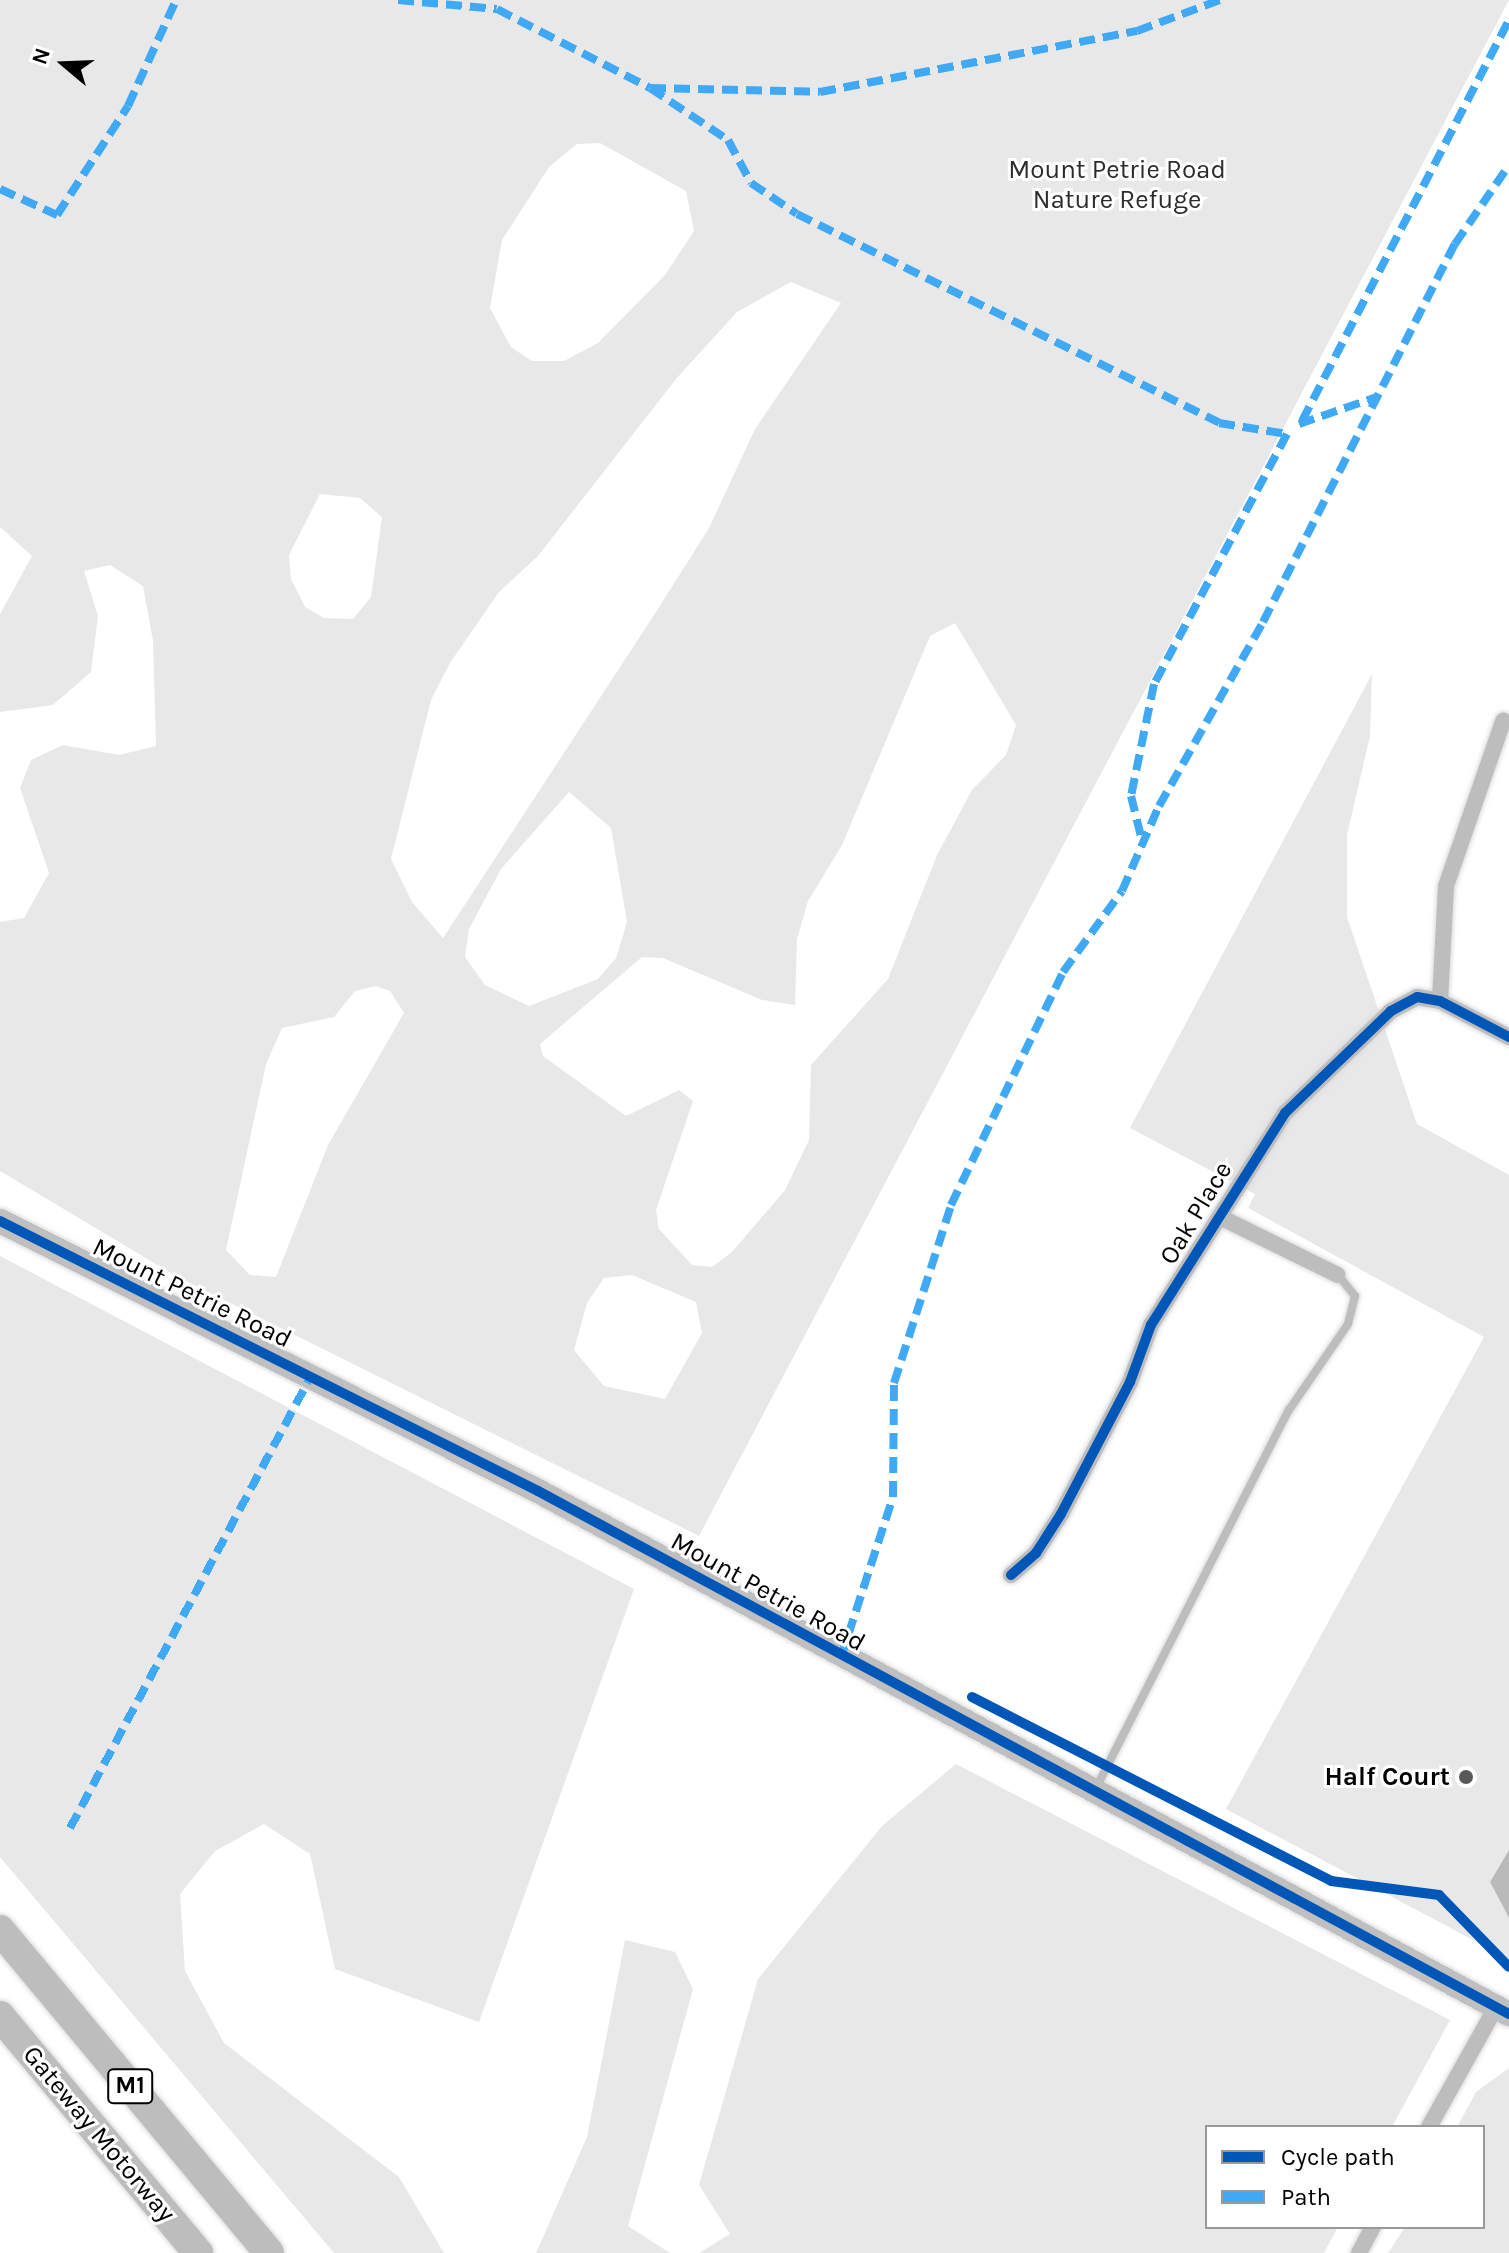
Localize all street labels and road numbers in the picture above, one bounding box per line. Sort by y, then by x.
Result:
street label: Oak Place [1153,1156,1239,1270]
street label: Mount Petrie Road [87,1231,297,1355]
street label: Mount Petrie Road [665,1526,871,1658]
street label: Gateway Motorway [16,2040,182,2228]
road number: M1 [106,2066,154,2106]

